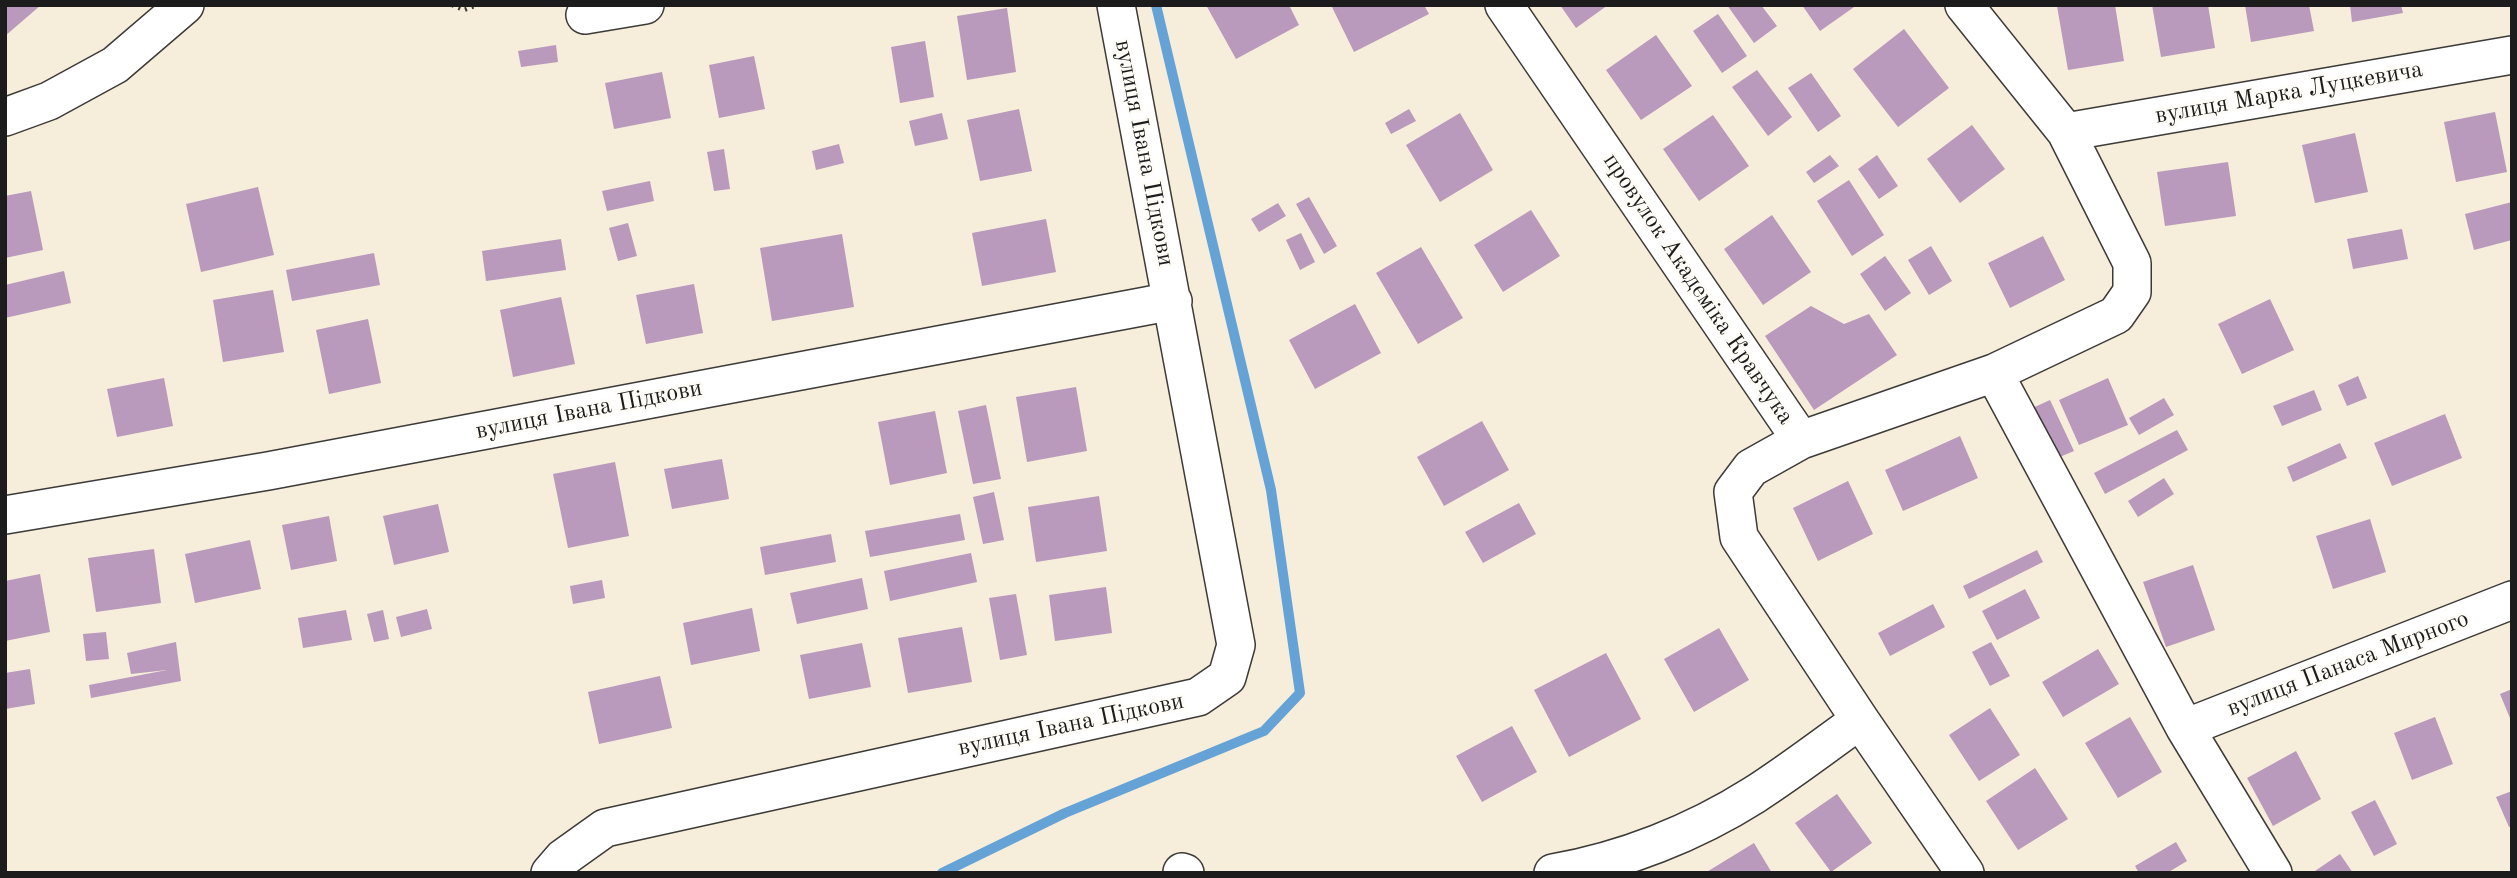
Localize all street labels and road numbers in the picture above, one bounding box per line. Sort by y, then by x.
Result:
street label: вулиця Івана Підкови [1108,37,1180,269]
street label: вулиця Марка Луцкевича [2153,55,2425,131]
street label: провулок Академіка Кравчука [1596,148,1800,430]
street label: вулиця Івана Підкови [473,374,705,446]
street label: вулиця Панаса Мирного [2223,605,2473,723]
street label: вулиця Івана Підкови [955,687,1187,763]

